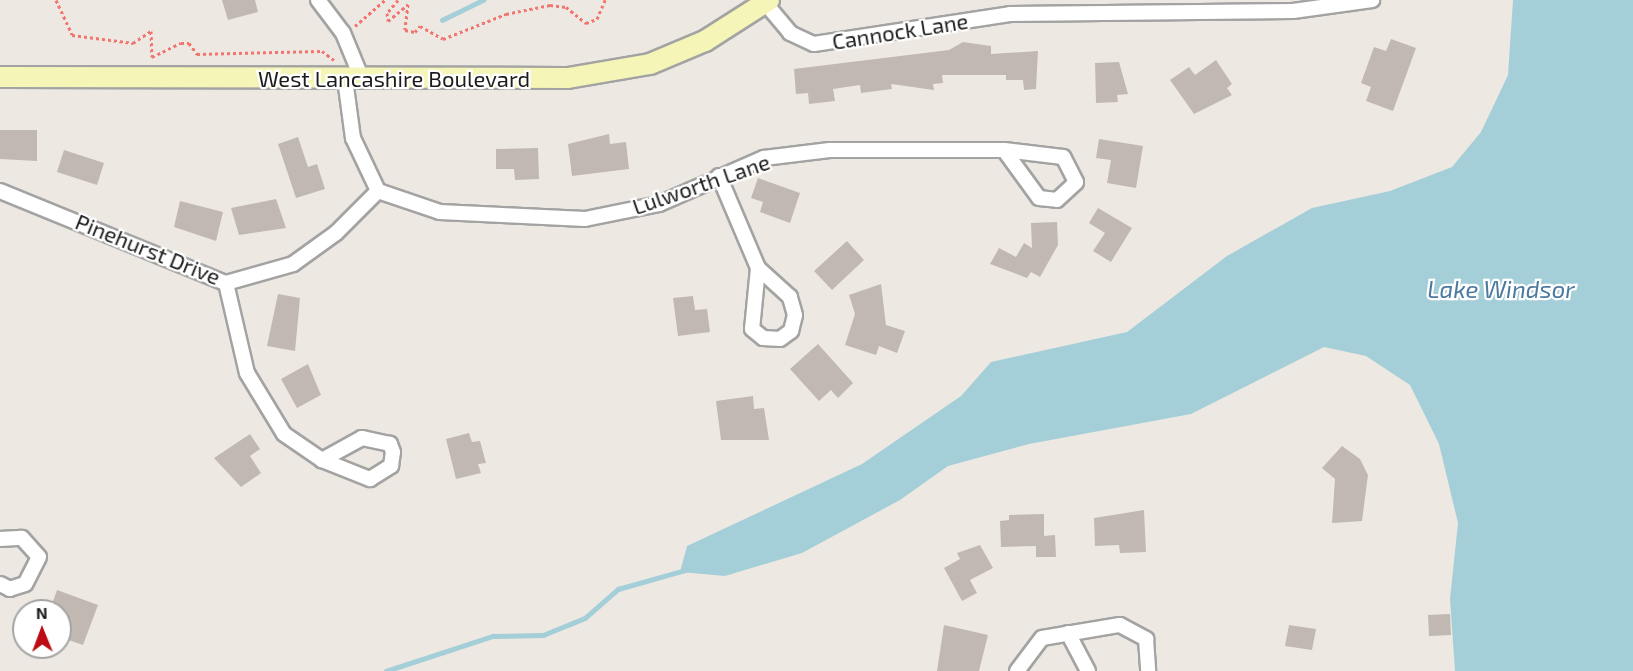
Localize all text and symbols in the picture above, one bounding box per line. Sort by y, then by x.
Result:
street label: Cannock Lane [830,7,970,55]
street label: West Lancashire Boulevard [258,66,530,92]
street label: Lulworth Lane [629,148,773,220]
street label: Pinehurst Drive [72,208,224,290]
water label: Lake Windsor [1427,275,1575,303]
north arrow [12,599,72,659]
text: N [36,603,48,622]

